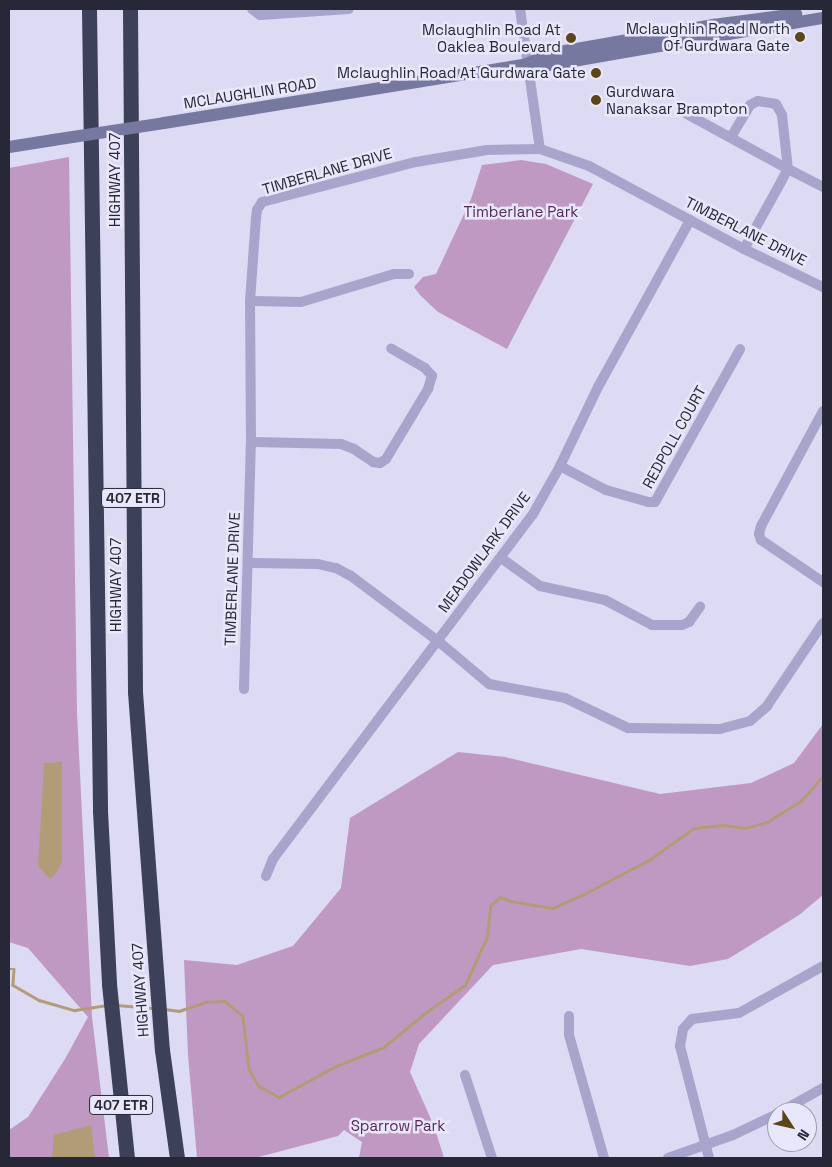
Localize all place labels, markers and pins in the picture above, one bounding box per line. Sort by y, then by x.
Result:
place label: Mclaughlin Road North Of Gurdwara Gate [626,19,790,54]
place label: Mclaughlin Road At Oaklea Boulevard [422,20,561,55]
marker: Mclaughlin Road North Of Gurdwara Gate [794,31,806,43]
marker: Mclaughlin Road At Oaklea Boulevard [565,32,577,44]
place label: Mclaughlin Road At Gurdwara Gate [337,64,586,82]
marker: Mclaughlin Road At Gurdwara Gate [590,67,602,79]
place label: Gurdwara Nanaksar Brampton [606,82,748,117]
marker: Gurdwara Nanaksar Brampton [590,94,602,106]

